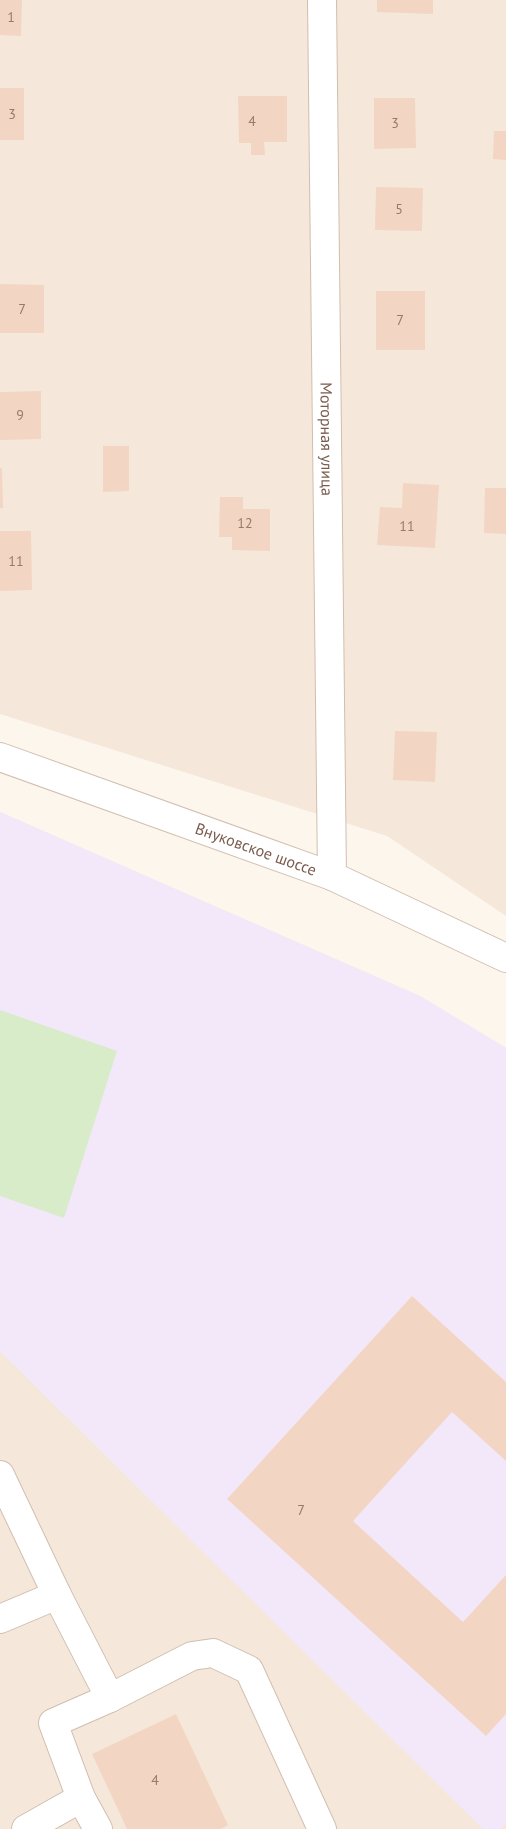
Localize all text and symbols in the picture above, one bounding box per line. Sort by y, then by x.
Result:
house number: 1 [7,8,15,26]
house number: 3 [8,105,16,123]
house number: 4 [248,112,256,130]
house number: 3 [391,114,399,132]
house number: 5 [395,200,403,218]
house number: 7 [18,300,26,318]
house number: 7 [396,311,404,329]
street label: Моторная улица [316,382,338,496]
house number: 9 [16,406,24,424]
house number: 12 [237,514,253,532]
house number: 11 [399,517,415,535]
house number: 11 [8,552,24,570]
street label: Внуковское шоссе [193,818,319,880]
house number: 7 [297,1501,305,1519]
house number: 4 [151,1771,159,1789]

